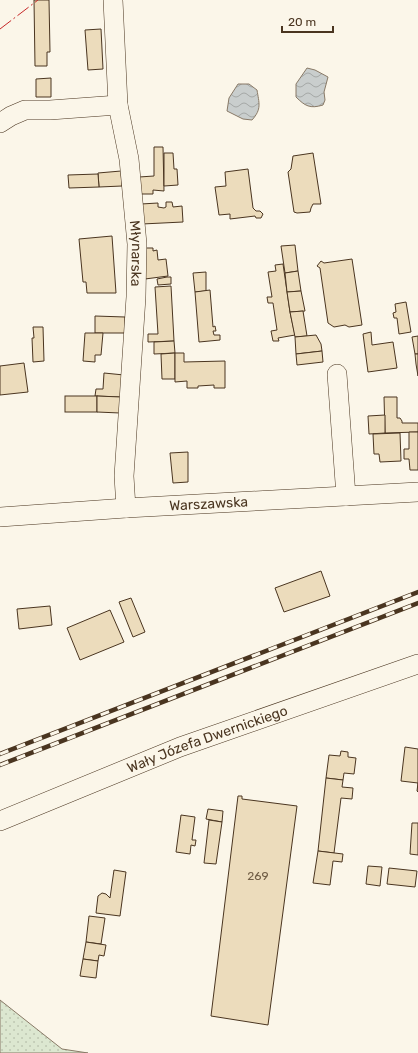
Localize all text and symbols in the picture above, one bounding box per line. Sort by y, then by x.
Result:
scale bar [282,8,333,34]
text: 20 m [288,15,316,29]
street label: Młynarska [126,220,145,287]
street label: Warszawska [169,493,248,515]
street label: Wały Józefa Dwernickiego [125,702,290,777]
house number: 269 [247,869,269,883]

